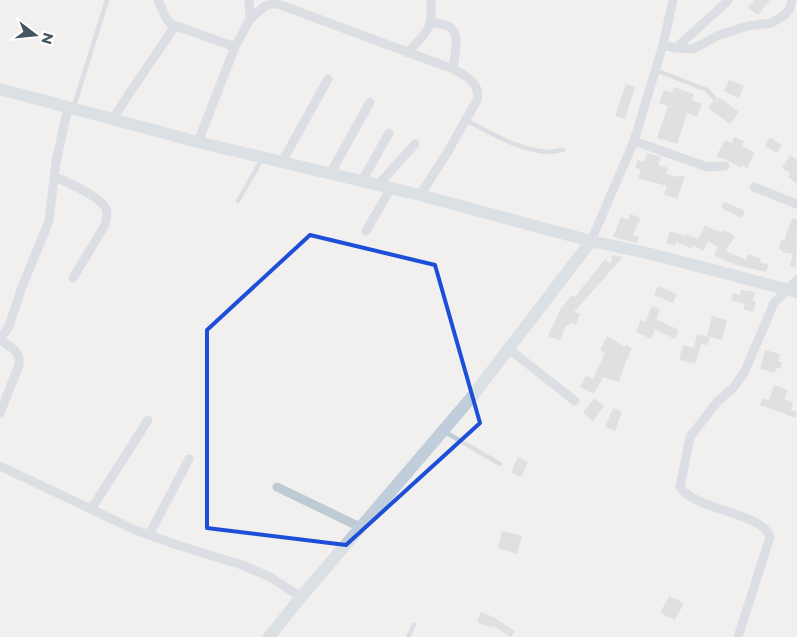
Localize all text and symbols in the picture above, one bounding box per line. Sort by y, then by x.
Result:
north arrow [10,10,60,60]
text: N [37,31,58,47]

